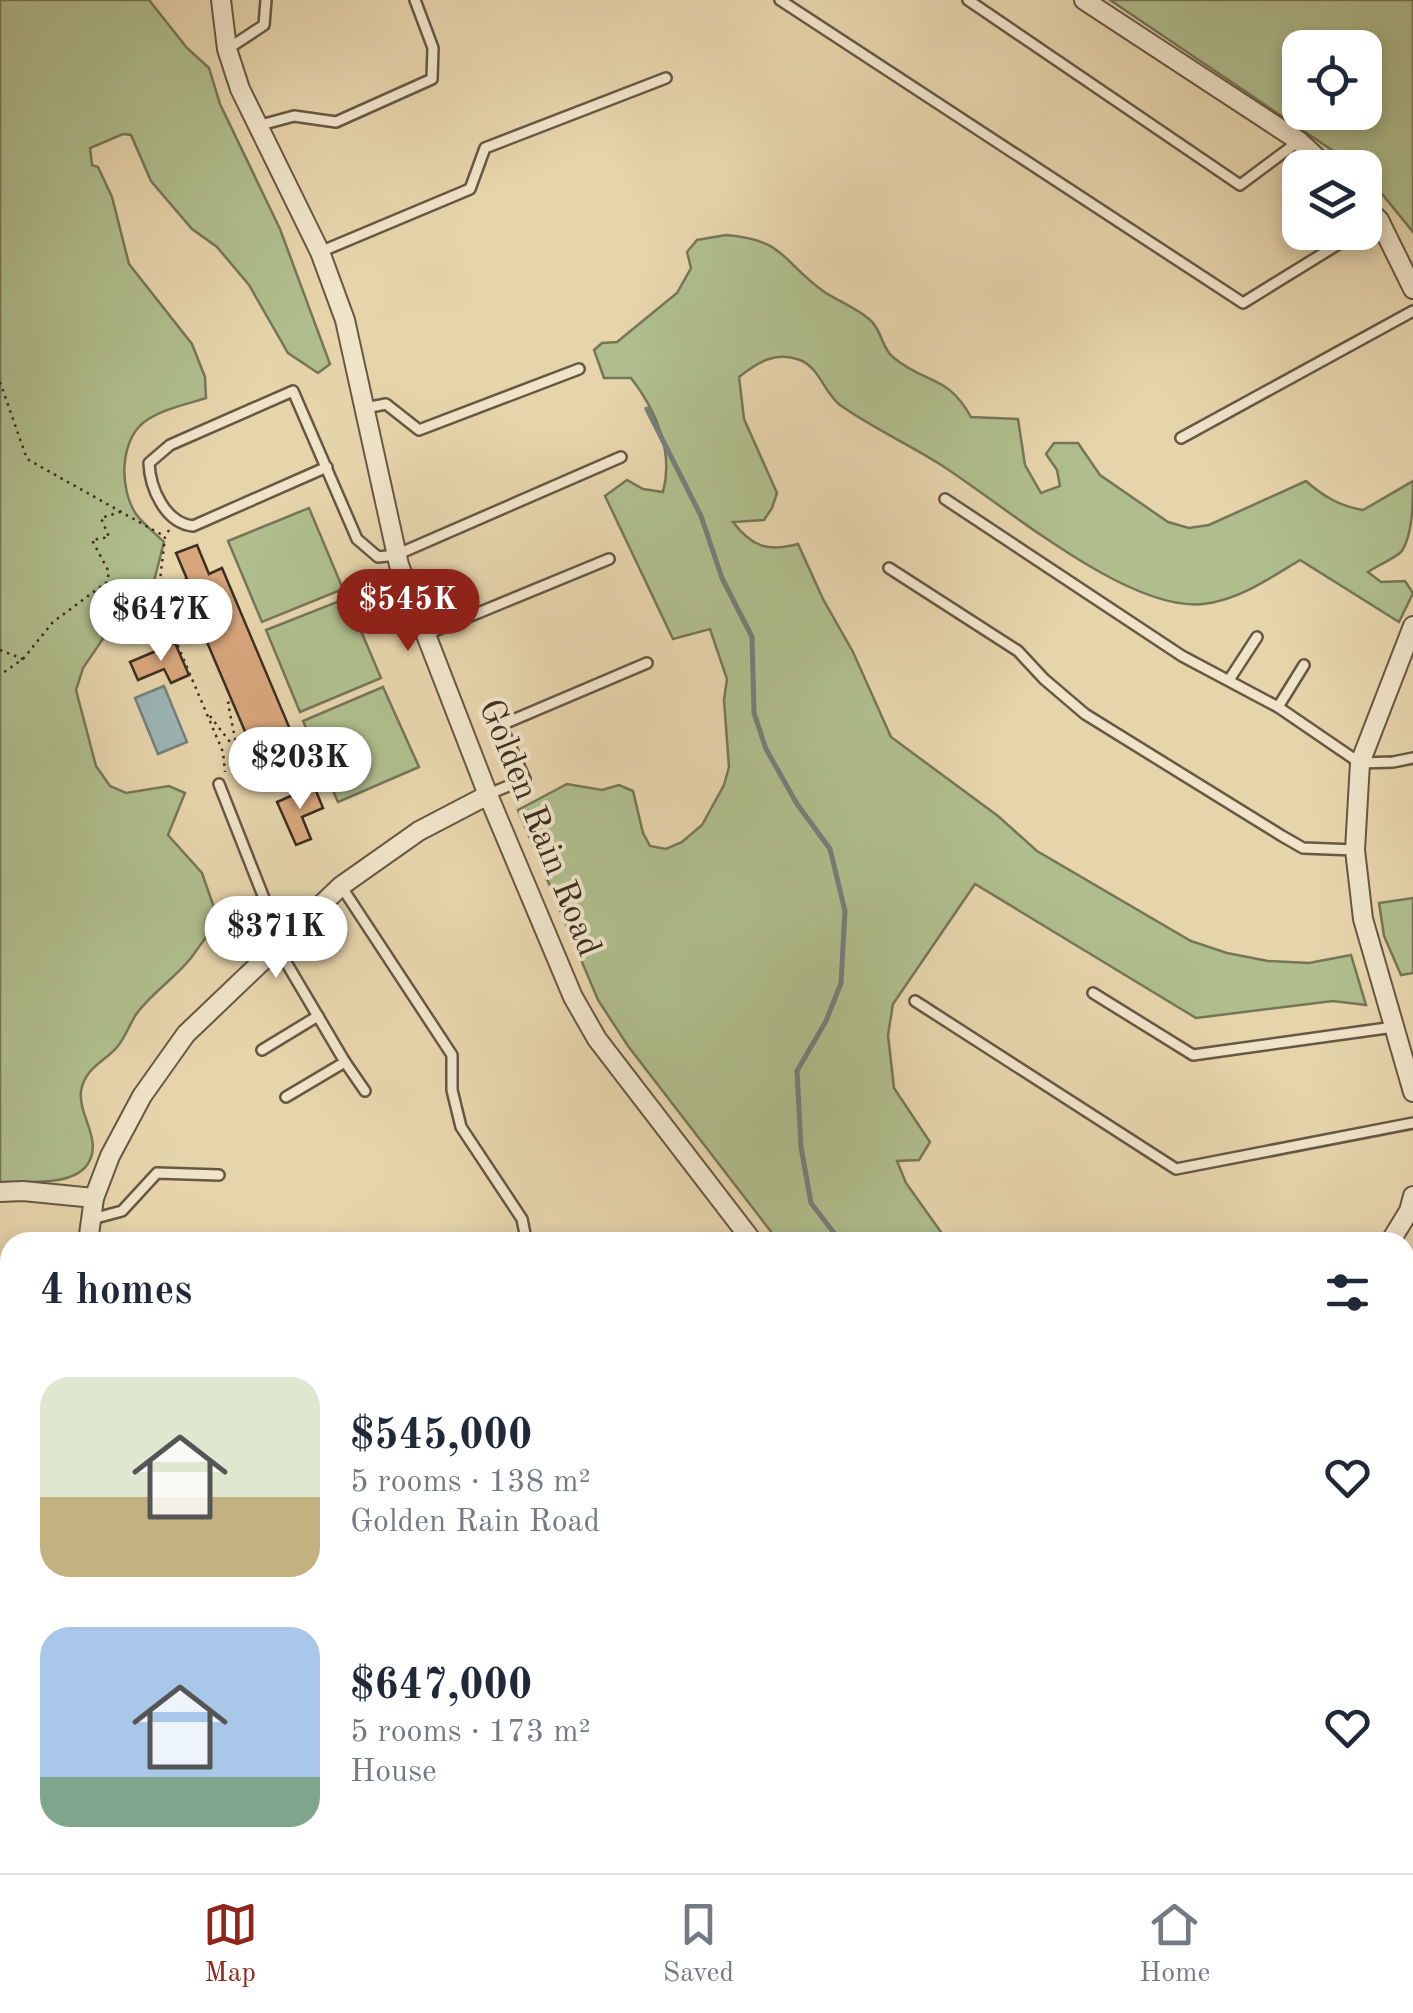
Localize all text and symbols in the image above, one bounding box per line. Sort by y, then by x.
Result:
map controls [1282,30,1382,250]
button: locate [1282,30,1382,130]
button: layers [1282,150,1382,250]
pin: $545K [338,569,478,654]
pin: $647K [91,579,231,664]
text: $545K [359,585,457,617]
text: $647K [112,595,210,627]
street label: Golden Rain Road [472,695,606,961]
pin: $203K [230,727,370,812]
text: $203K [251,743,349,775]
pin: $371K [206,896,346,981]
text: $371K [227,912,325,944]
icon: filters [1320,1265,1375,1320]
text: 4 homes [40,1271,192,1313]
text: $545,000 [350,1416,532,1458]
icon: home [120,1417,240,1537]
icon: heart [1320,1450,1375,1505]
text: 5 rooms · 138 m² [350,1467,591,1499]
text: Golden Rain Road [350,1507,600,1539]
text: $647,000 [350,1666,532,1708]
icon: home [120,1667,240,1787]
icon: heart [1320,1700,1375,1755]
text: 5 rooms · 173 m² [350,1717,591,1749]
text: House [350,1757,437,1789]
tab: Map [203,1897,258,1992]
tab: Saved [663,1897,734,1992]
tab: Home [1139,1897,1210,1992]

